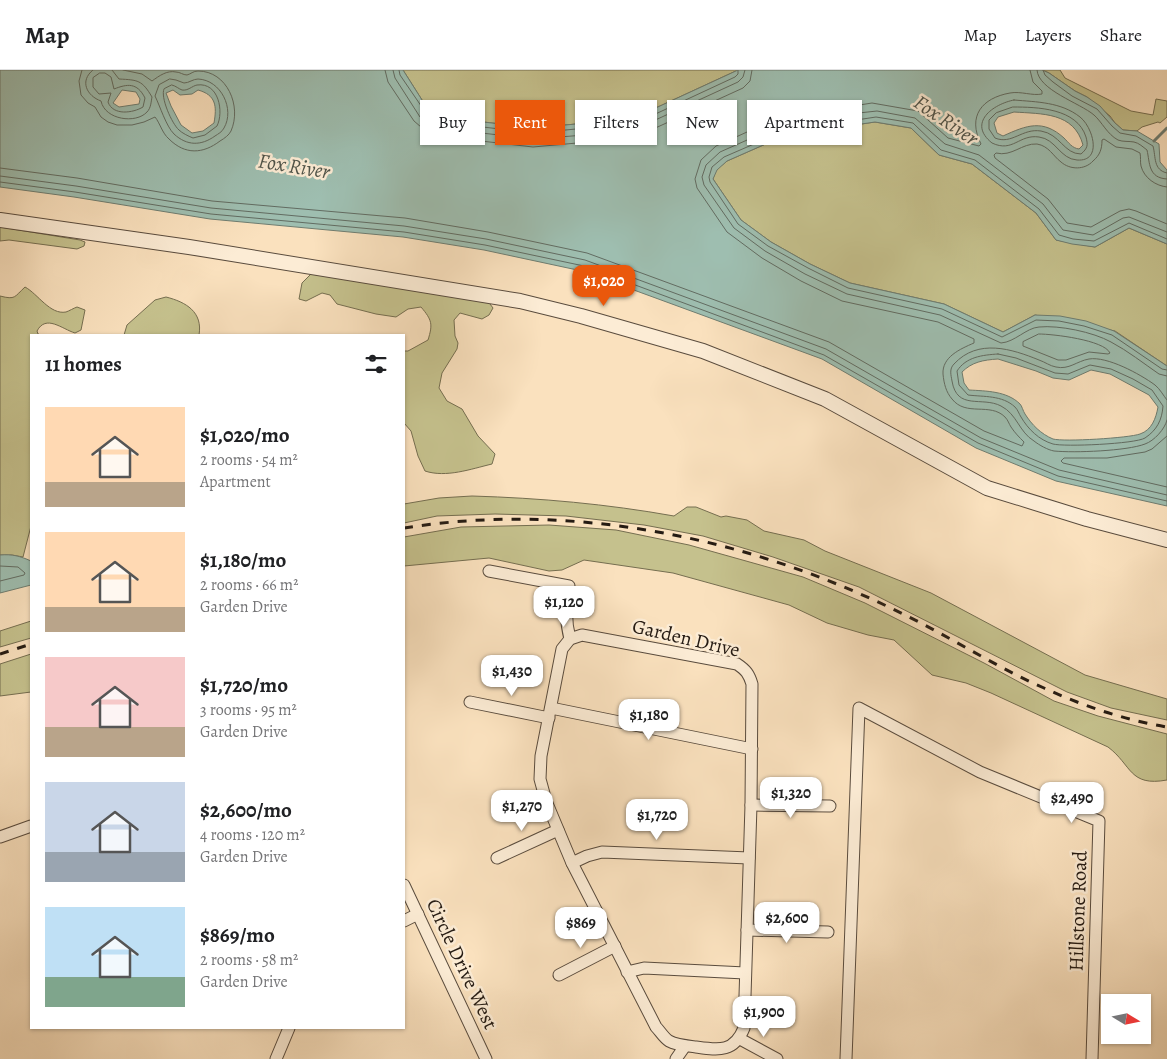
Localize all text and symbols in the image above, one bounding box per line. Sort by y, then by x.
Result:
text: Map [25,19,69,51]
text: Map [964,23,997,47]
text: Layers [1025,23,1072,47]
text: Share [1100,23,1142,47]
water label: Fox River [908,88,984,152]
chip: Buy [420,100,485,145]
chip: Rent [495,100,565,145]
chip: Filters [575,100,657,145]
chip: New [667,100,737,145]
chip: Apartment [747,100,862,145]
water label: Fox River [256,147,333,186]
pin: $1,020 [563,264,645,307]
text: $1,020 [583,270,625,292]
text: 11 homes [45,350,122,378]
icon: filters [362,350,390,378]
text: $1,020/mo [200,421,290,449]
icon: home [85,427,145,487]
text: 2 rooms · 54 m² [200,449,298,471]
text: Apartment [200,471,271,493]
text: $1,180/mo [200,546,286,574]
icon: home [85,552,145,612]
text: 2 rooms · 66 m² [200,574,298,596]
pin: $1,120 [523,586,605,628]
text: $1,120 [545,591,584,613]
text: Garden Drive [200,596,288,618]
street label: Garden Drive [630,613,742,663]
pin: $1,430 [471,654,553,697]
text: $1,430 [492,660,532,682]
text: $1,720/mo [200,671,288,699]
icon: home [85,677,145,737]
pin: $1,180 [608,698,690,741]
text: 3 rooms · 95 m² [200,699,297,721]
text: $1,180 [630,704,668,726]
text: Garden Drive [200,721,288,743]
pin: $1,320 [750,776,832,819]
text: $1,320 [771,782,811,804]
pin: $2,490 [1031,782,1113,824]
text: $2,490 [1051,787,1093,809]
pin: $1,270 [481,790,563,832]
text: $1,270 [502,795,542,817]
text: $2,600/mo [200,796,292,824]
pin: $1,720 [616,798,698,841]
icon: home [85,802,145,862]
text: $1,720 [637,804,677,826]
text: 4 rooms · 120 m² [200,824,305,846]
text: Garden Drive [200,846,288,868]
street label: Hillstone Road [1062,850,1094,972]
street label: Circle Drive West [420,894,504,1034]
pin: $2,600 [746,902,828,944]
pin: $869 [551,906,611,949]
text: $2,600 [765,907,809,929]
text: $869 [566,912,596,934]
text: $869/mo [200,921,275,949]
icon: home [85,927,145,987]
text: 2 rooms · 58 m² [200,949,298,971]
text: Garden Drive [200,971,288,993]
north arrow [1101,994,1151,1044]
map controls [1101,994,1151,1044]
pin: $1,900 [723,996,805,1038]
text: $1,900 [744,1001,785,1023]

